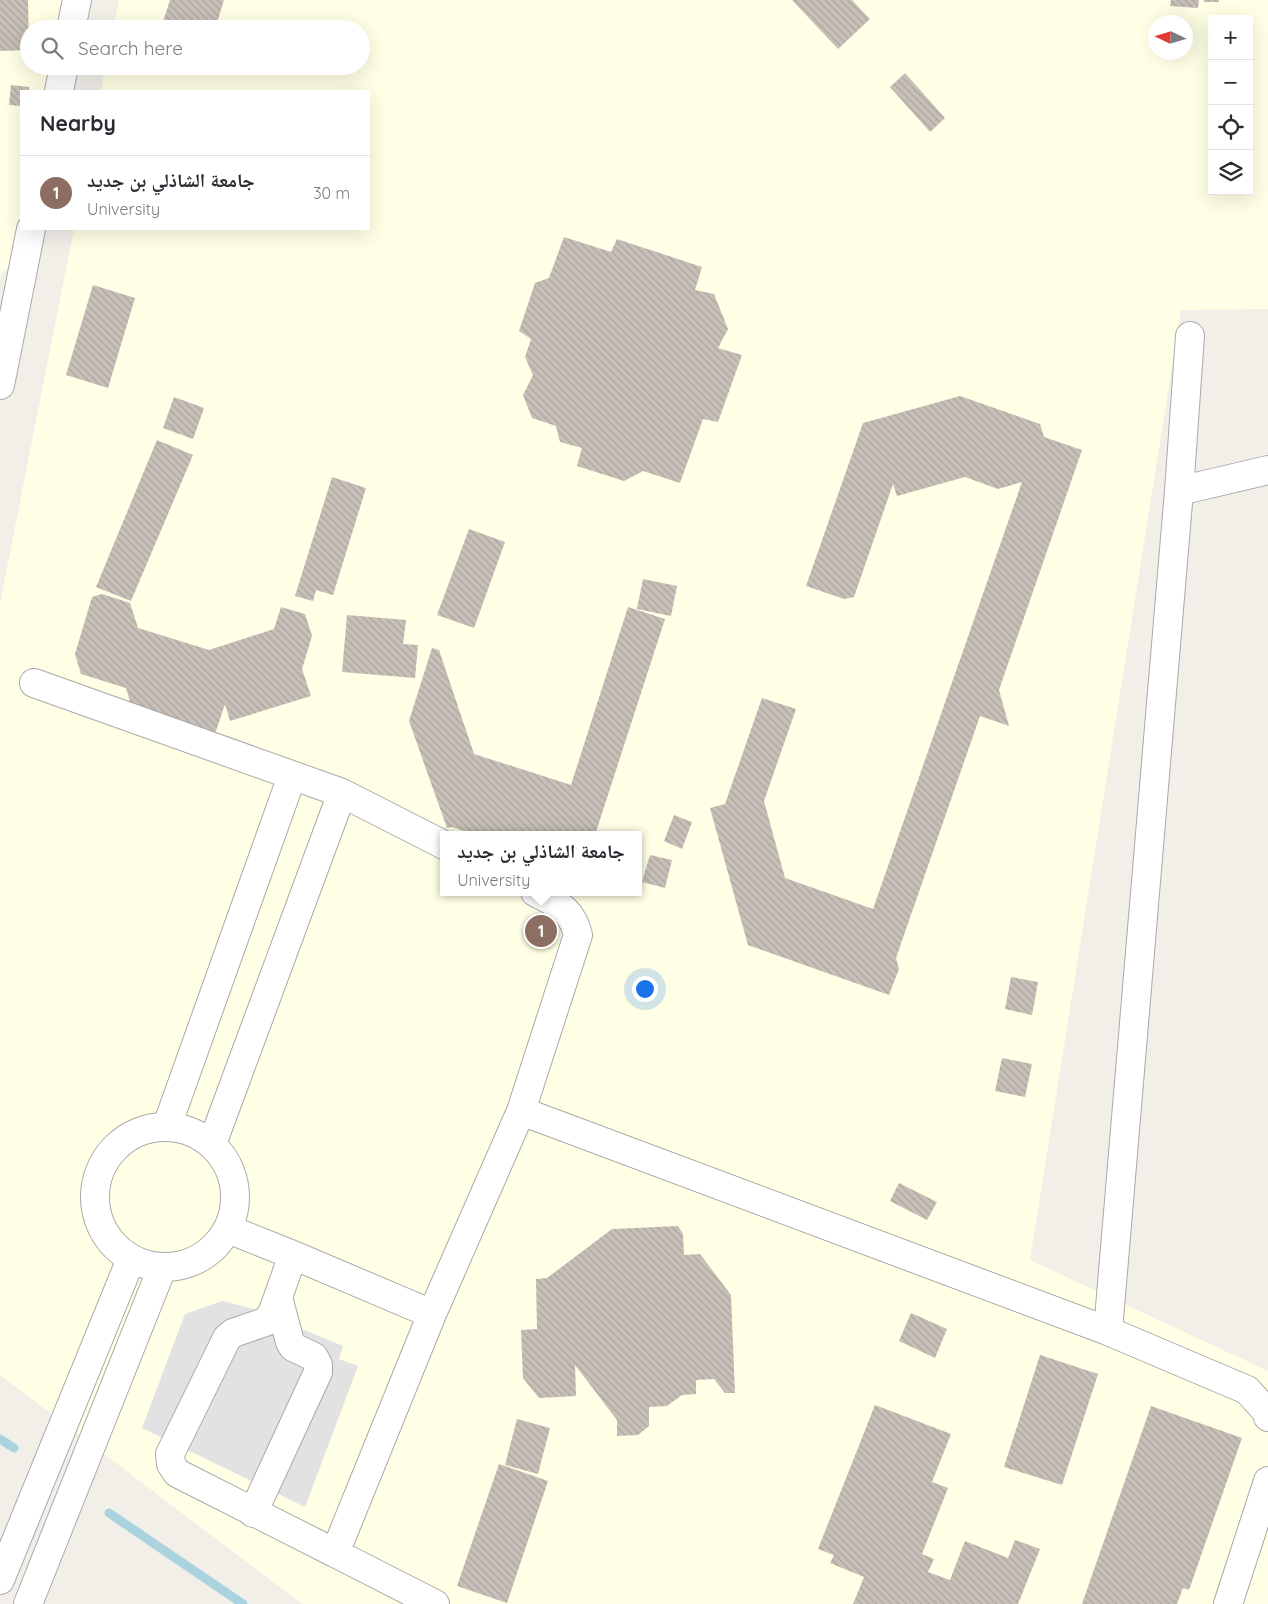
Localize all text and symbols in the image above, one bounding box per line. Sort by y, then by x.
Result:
north arrow [1148,15,1193,60]
map controls [1208,15,1253,195]
button: + [1208,15,1253,60]
search box [20,20,370,75]
icon: search [38,34,66,62]
text: Search here [78,36,183,60]
button: − [1208,60,1253,105]
button: locate [1208,105,1253,150]
text: Nearby [40,110,116,136]
button: layers [1208,150,1253,195]
text: جامعة الشاذلي بن جديد [87,168,255,192]
text: 1 [53,183,59,203]
text: 30 m [313,183,350,203]
text: University [87,199,160,219]
popup [440,831,642,896]
text: جامعة الشاذلي بن جديد [457,839,625,863]
text: University [457,870,530,890]
pin: 1 [525,912,557,950]
your location [632,976,658,1002]

